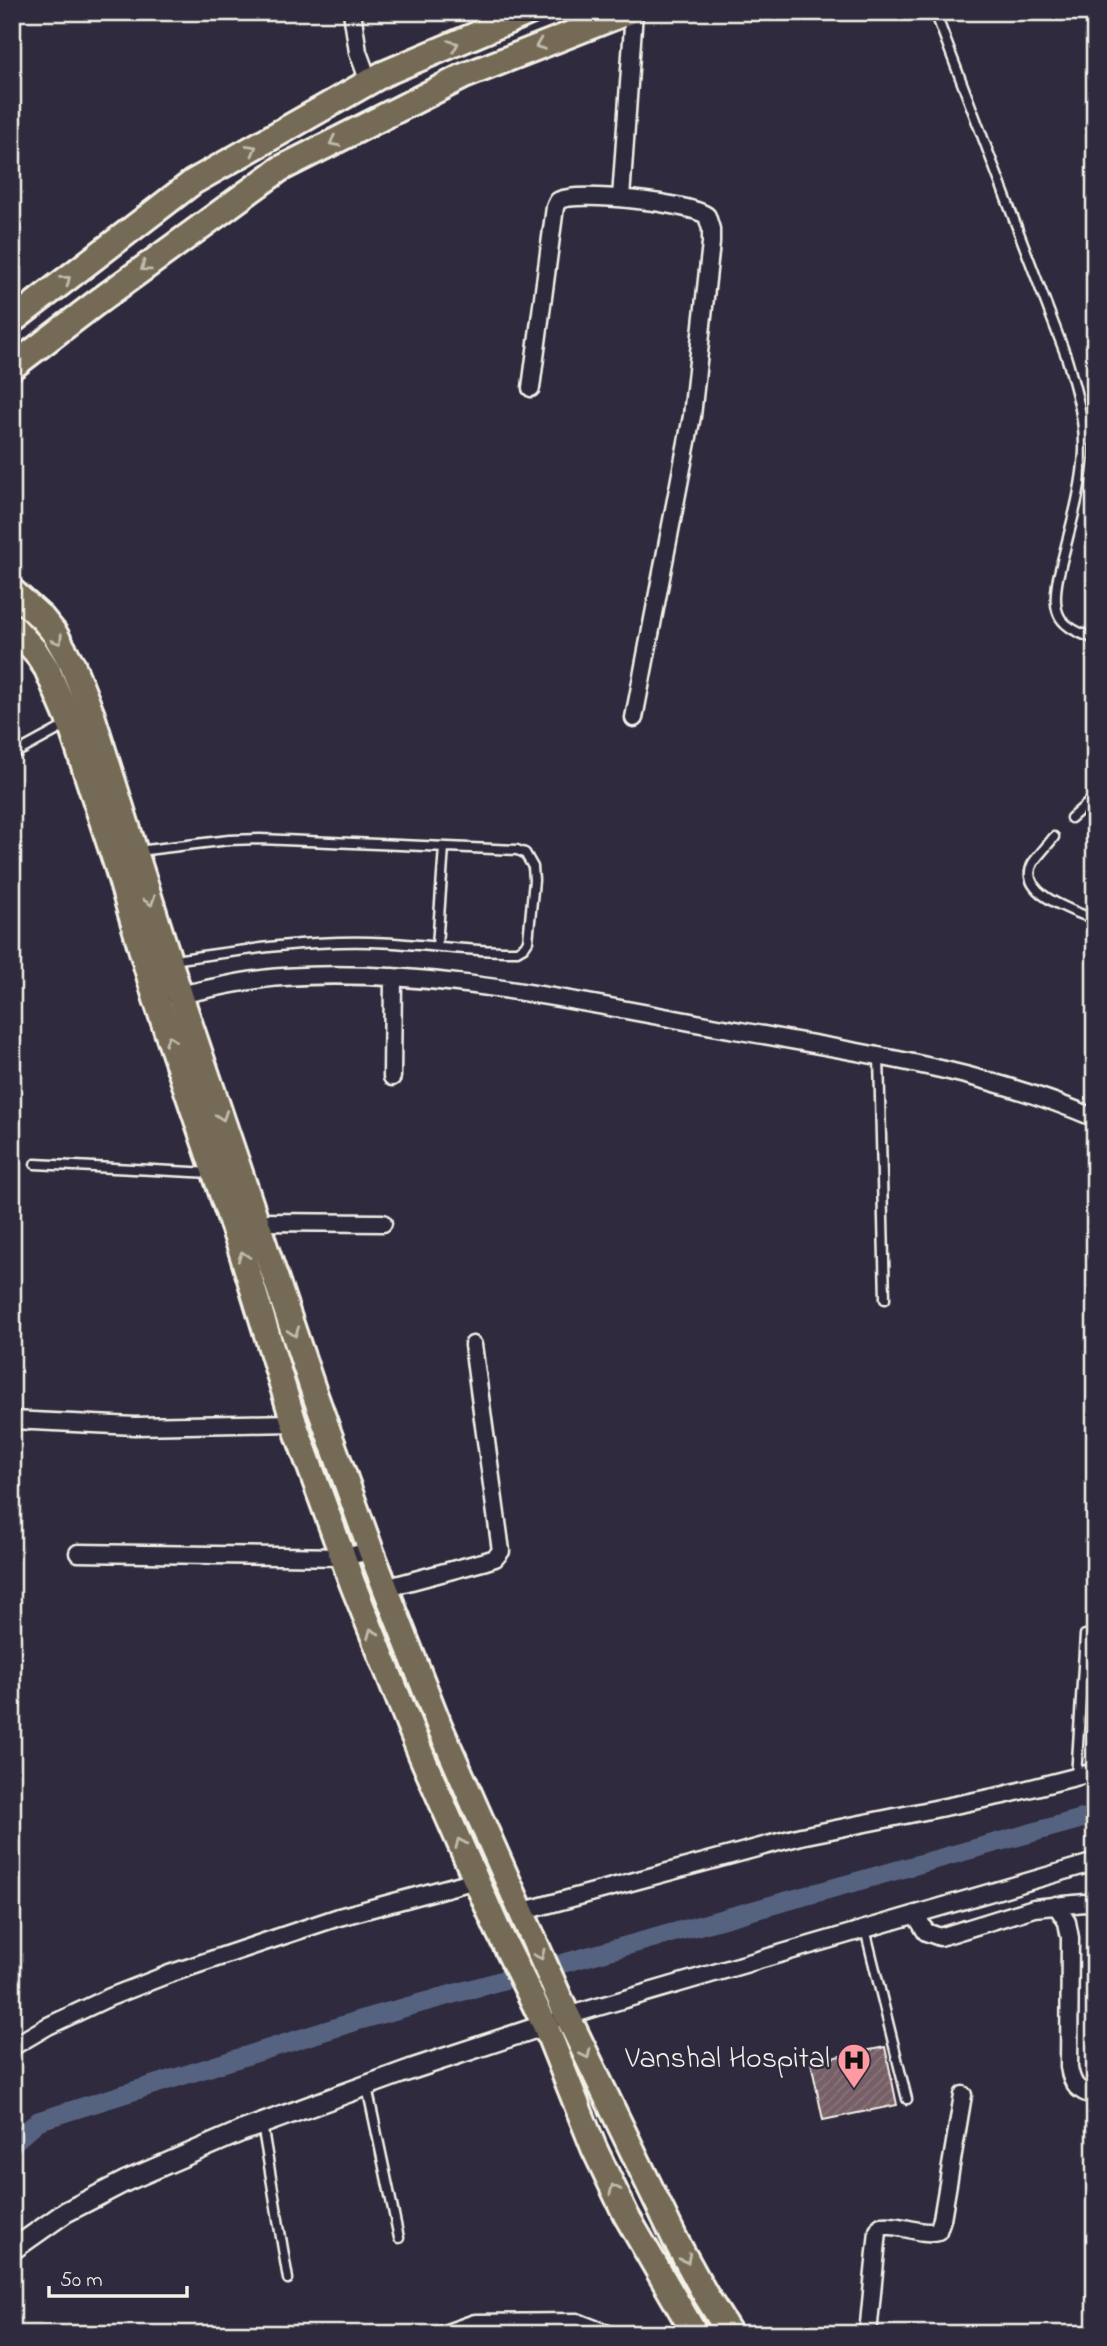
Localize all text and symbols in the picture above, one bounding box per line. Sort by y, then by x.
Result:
one-way arrow [535,37,547,51]
one-way arrow [447,39,459,53]
one-way arrow [329,133,342,147]
one-way arrow [245,144,257,157]
one-way arrow [141,259,153,272]
one-way arrow [59,275,71,288]
one-way arrow [50,633,63,646]
one-way arrow [141,894,156,906]
one-way arrow [164,1035,178,1047]
one-way arrow [214,1110,228,1122]
one-way arrow [236,1250,251,1262]
one-way arrow [286,1326,301,1338]
one-way arrow [366,1628,380,1640]
one-way arrow [454,1837,468,1850]
one-way arrow [532,1948,546,1960]
place label: Vanshal Hospital [624,2038,830,2082]
hospital icon: Vanshal Hospital [835,2041,873,2090]
one-way arrow [578,2047,592,2059]
one-way arrow [608,2184,622,2196]
one-way arrow [677,2252,691,2264]
scale bar [49,2255,187,2299]
text: 50 m [60,2266,103,2296]

